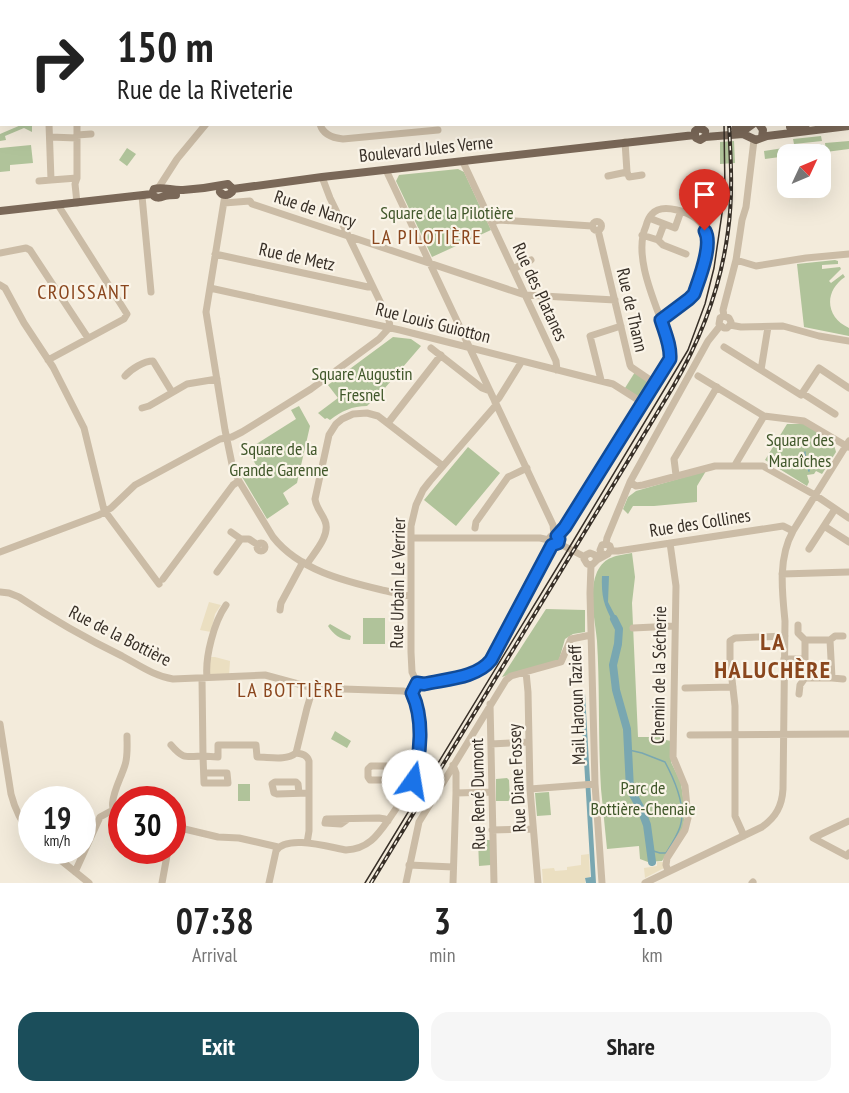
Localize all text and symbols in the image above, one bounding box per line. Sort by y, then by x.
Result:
text: 150 m [117,19,214,74]
icon: right [18,24,96,102]
text: Rue de la Riveterie [117,72,293,106]
street label: Boulevard Jules Verne [358,130,494,167]
north arrow [777,144,831,198]
map controls [777,144,831,198]
pin [679,169,730,231]
icon: arrive [688,178,721,211]
street label: Rue de Nancy [271,185,359,233]
park label: Square de la Pilotière [380,201,514,224]
district label: LA PILOTIÈRE [372,224,482,250]
street label: Rue de Metz [257,237,337,276]
street label: Rue des Platanes [508,239,573,345]
street label: Rue de Thann [612,266,653,354]
district label: CROISSANT [37,279,131,305]
street label: Rue Louis Guiotton [373,297,493,348]
park label: Square Augustin Fresnel [312,362,412,406]
park label: Square des Maraîches [766,428,834,472]
park label: Square de la Grande Garenne [229,437,329,481]
street label: Rue des Collines [648,503,752,542]
street label: Rue Urbain Le Verrier [385,517,410,649]
street label: Rue de la Bottière [65,600,175,671]
street label: Chemin de la Sécherie [646,606,671,744]
district label: LA HALUCHÈRE [714,626,832,685]
street label: Mail Haroun Tazieff [563,643,590,765]
district label: LA BOTTIÈRE [237,677,345,703]
street label: Rue Diane Fossey [502,723,531,833]
street label: Rue René Dumont [465,738,490,850]
position arrow [381,749,445,813]
park label: Parc de Bottière-Chenaie [590,776,696,820]
speed limit sign: 30 [108,786,186,864]
text: 19 [43,798,71,837]
text: km/h [44,831,70,850]
text: 07:38 [176,897,254,944]
text: 3 [434,897,451,944]
text: 1.0 [631,897,673,944]
text: Arrival [192,942,237,968]
text: min [429,942,455,968]
text: km [642,942,663,968]
button: Exit [18,1012,419,1081]
button: Share [431,1012,831,1081]

